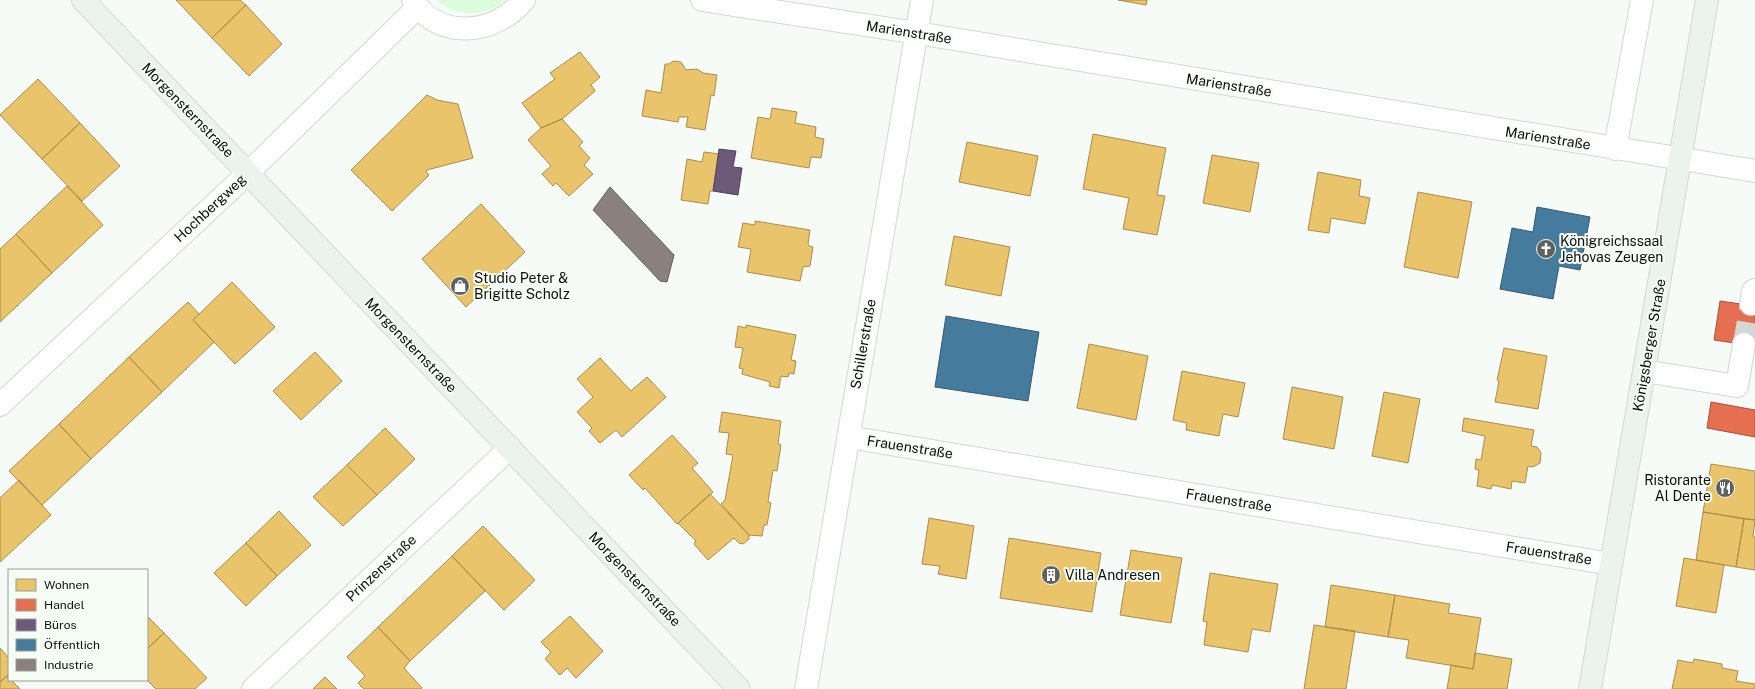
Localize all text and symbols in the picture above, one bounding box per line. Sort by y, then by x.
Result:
street label: Marienstraße [865,17,953,47]
street label: Morgensternstraße [139,59,237,161]
street label: Marienstraße [1185,70,1273,100]
street label: Marienstraße [1504,123,1592,153]
street label: Hochbergweg [171,171,249,245]
place label: Königreichssaal Jehovas Zeugen [1560,233,1663,265]
church icon: Königreichssaal Jehovas Zeugen [1535,238,1557,260]
place label: Studio Peter & Brigitte Scholz [474,270,570,302]
shop icon: Studio Peter & Brigitte Scholz [449,275,471,297]
street label: Königsberger Straße [1629,277,1669,413]
street label: Morgensternstraße [362,294,460,396]
street label: Schillerstraße [847,298,879,390]
street label: Frauenstraße [866,432,954,462]
place label: Ristorante Al Dente [1644,472,1711,504]
restaurant icon: Ristorante Al Dente [1714,477,1736,499]
street label: Frauenstraße [1185,485,1273,515]
street label: Morgensternstraße [586,528,684,630]
street label: Prinzenstraße [343,531,419,605]
street label: Frauenstraße [1505,538,1593,568]
building icon: Villa Andresen [1040,564,1062,586]
place label: Villa Andresen [1065,567,1160,583]
legend [8,569,148,681]
text: Wohnen [44,578,89,592]
text: Handel [44,598,85,612]
text: Büros [44,618,77,632]
text: Öffentlich [44,638,100,652]
text: Industrie [44,658,94,672]

